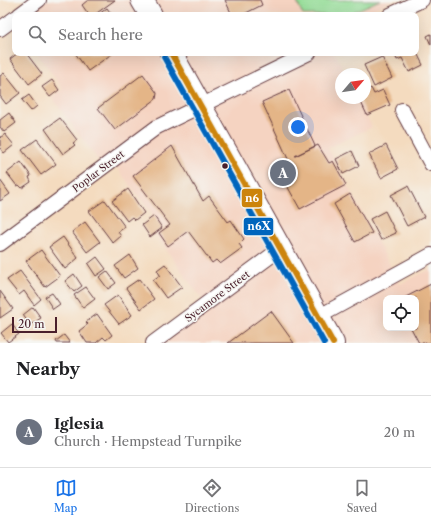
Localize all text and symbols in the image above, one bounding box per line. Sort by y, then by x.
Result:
search box [12,12,419,56]
icon: search [26,23,48,45]
text: Search here [58,25,143,44]
north arrow [335,68,371,104]
your location [288,117,308,137]
street label: Poplar Street [70,147,127,195]
pin: A [270,158,296,188]
unlabelled marker [220,161,230,171]
line badge: n6 [241,188,263,208]
text: n6 [245,191,259,205]
line badge: n6X [243,217,274,236]
text: n6X [247,219,271,233]
street label: Sycamore Street [182,268,253,325]
map controls [383,295,419,331]
button: locate [383,295,419,331]
scale bar [12,315,57,334]
text: 20 m [18,317,44,331]
text: Nearby [16,359,80,379]
text: Iglesia [54,414,104,433]
text: A [24,424,34,440]
text: 20 m [384,424,415,440]
text: Church · Hempstead Turnpike [54,433,242,449]
tab: Map [54,477,77,515]
tab: Directions [185,477,239,515]
tab: Saved [347,477,377,515]

